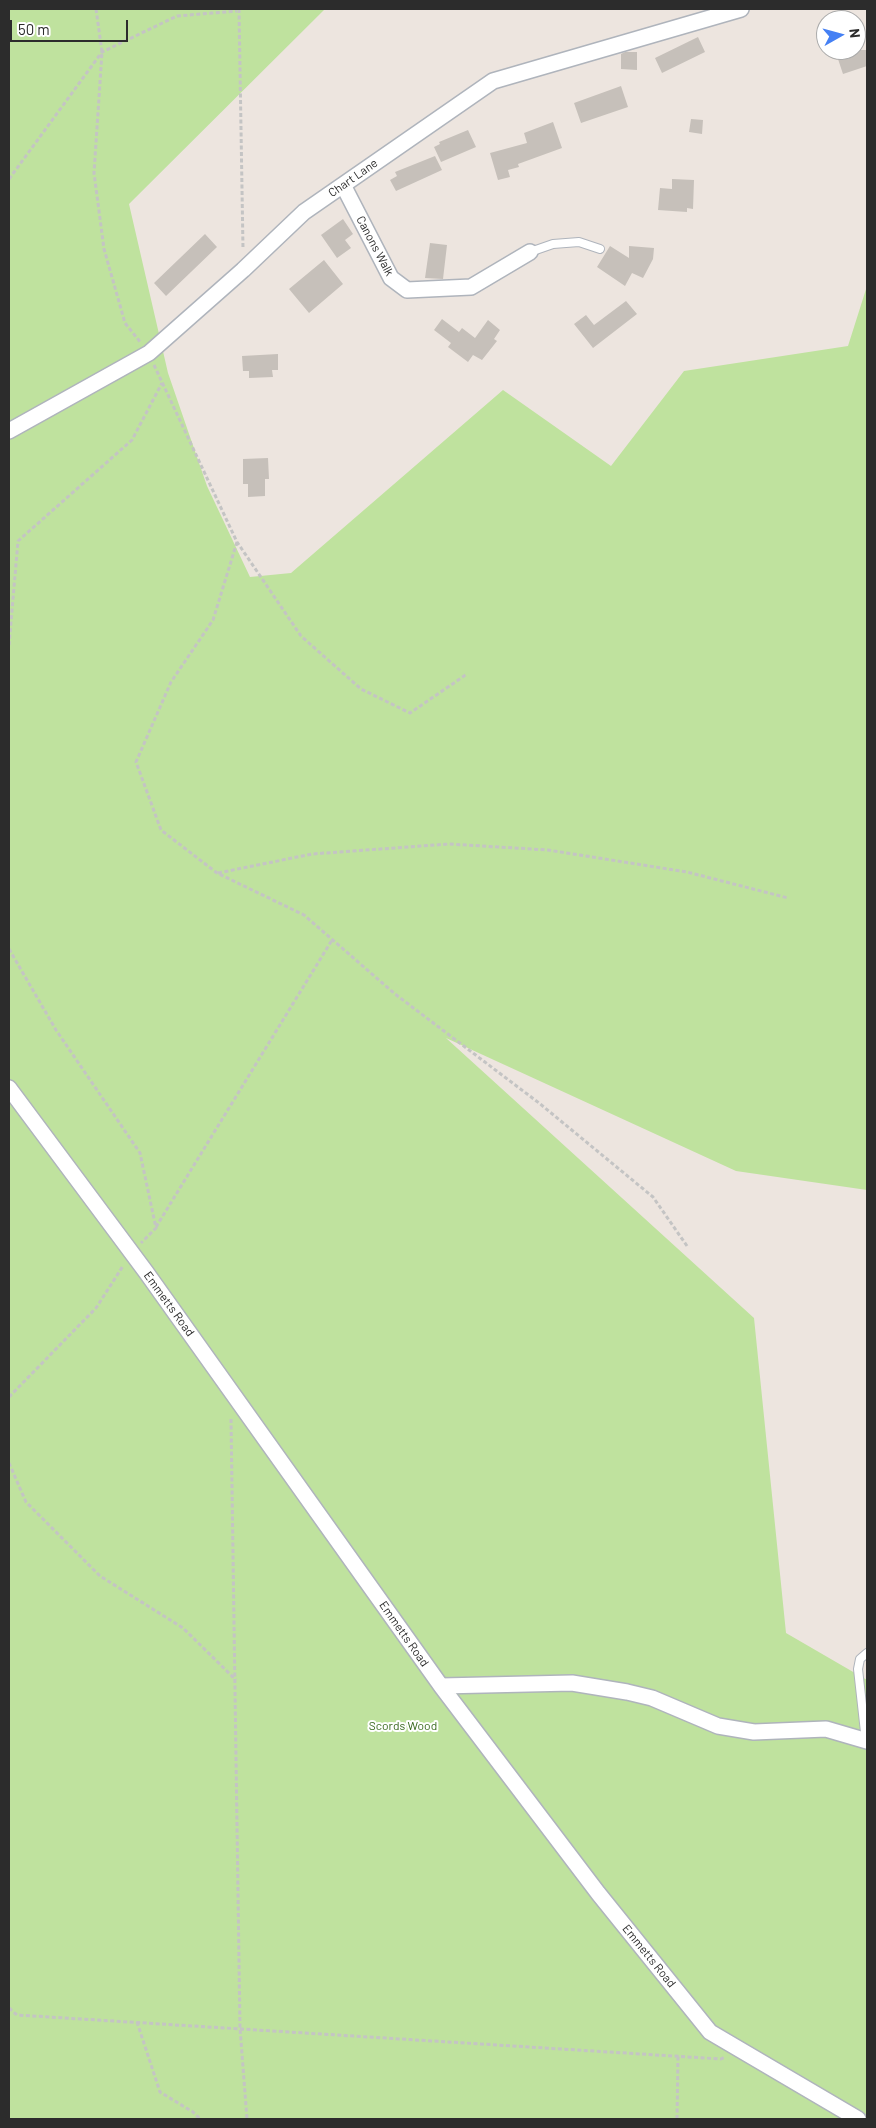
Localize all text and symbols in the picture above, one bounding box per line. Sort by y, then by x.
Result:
scale bar [12,10,130,42]
north arrow [816,10,866,60]
text: 50 m [18,20,50,38]
text: N [846,28,864,39]
street label: Chart Lane [326,156,380,200]
street label: Canons Walk [353,214,397,278]
street label: Emmetts Road [141,1269,197,1339]
street label: Emmetts Road [376,1598,432,1670]
park label: Scords Wood [369,1719,437,1733]
street label: Emmetts Road [619,1922,679,1990]

